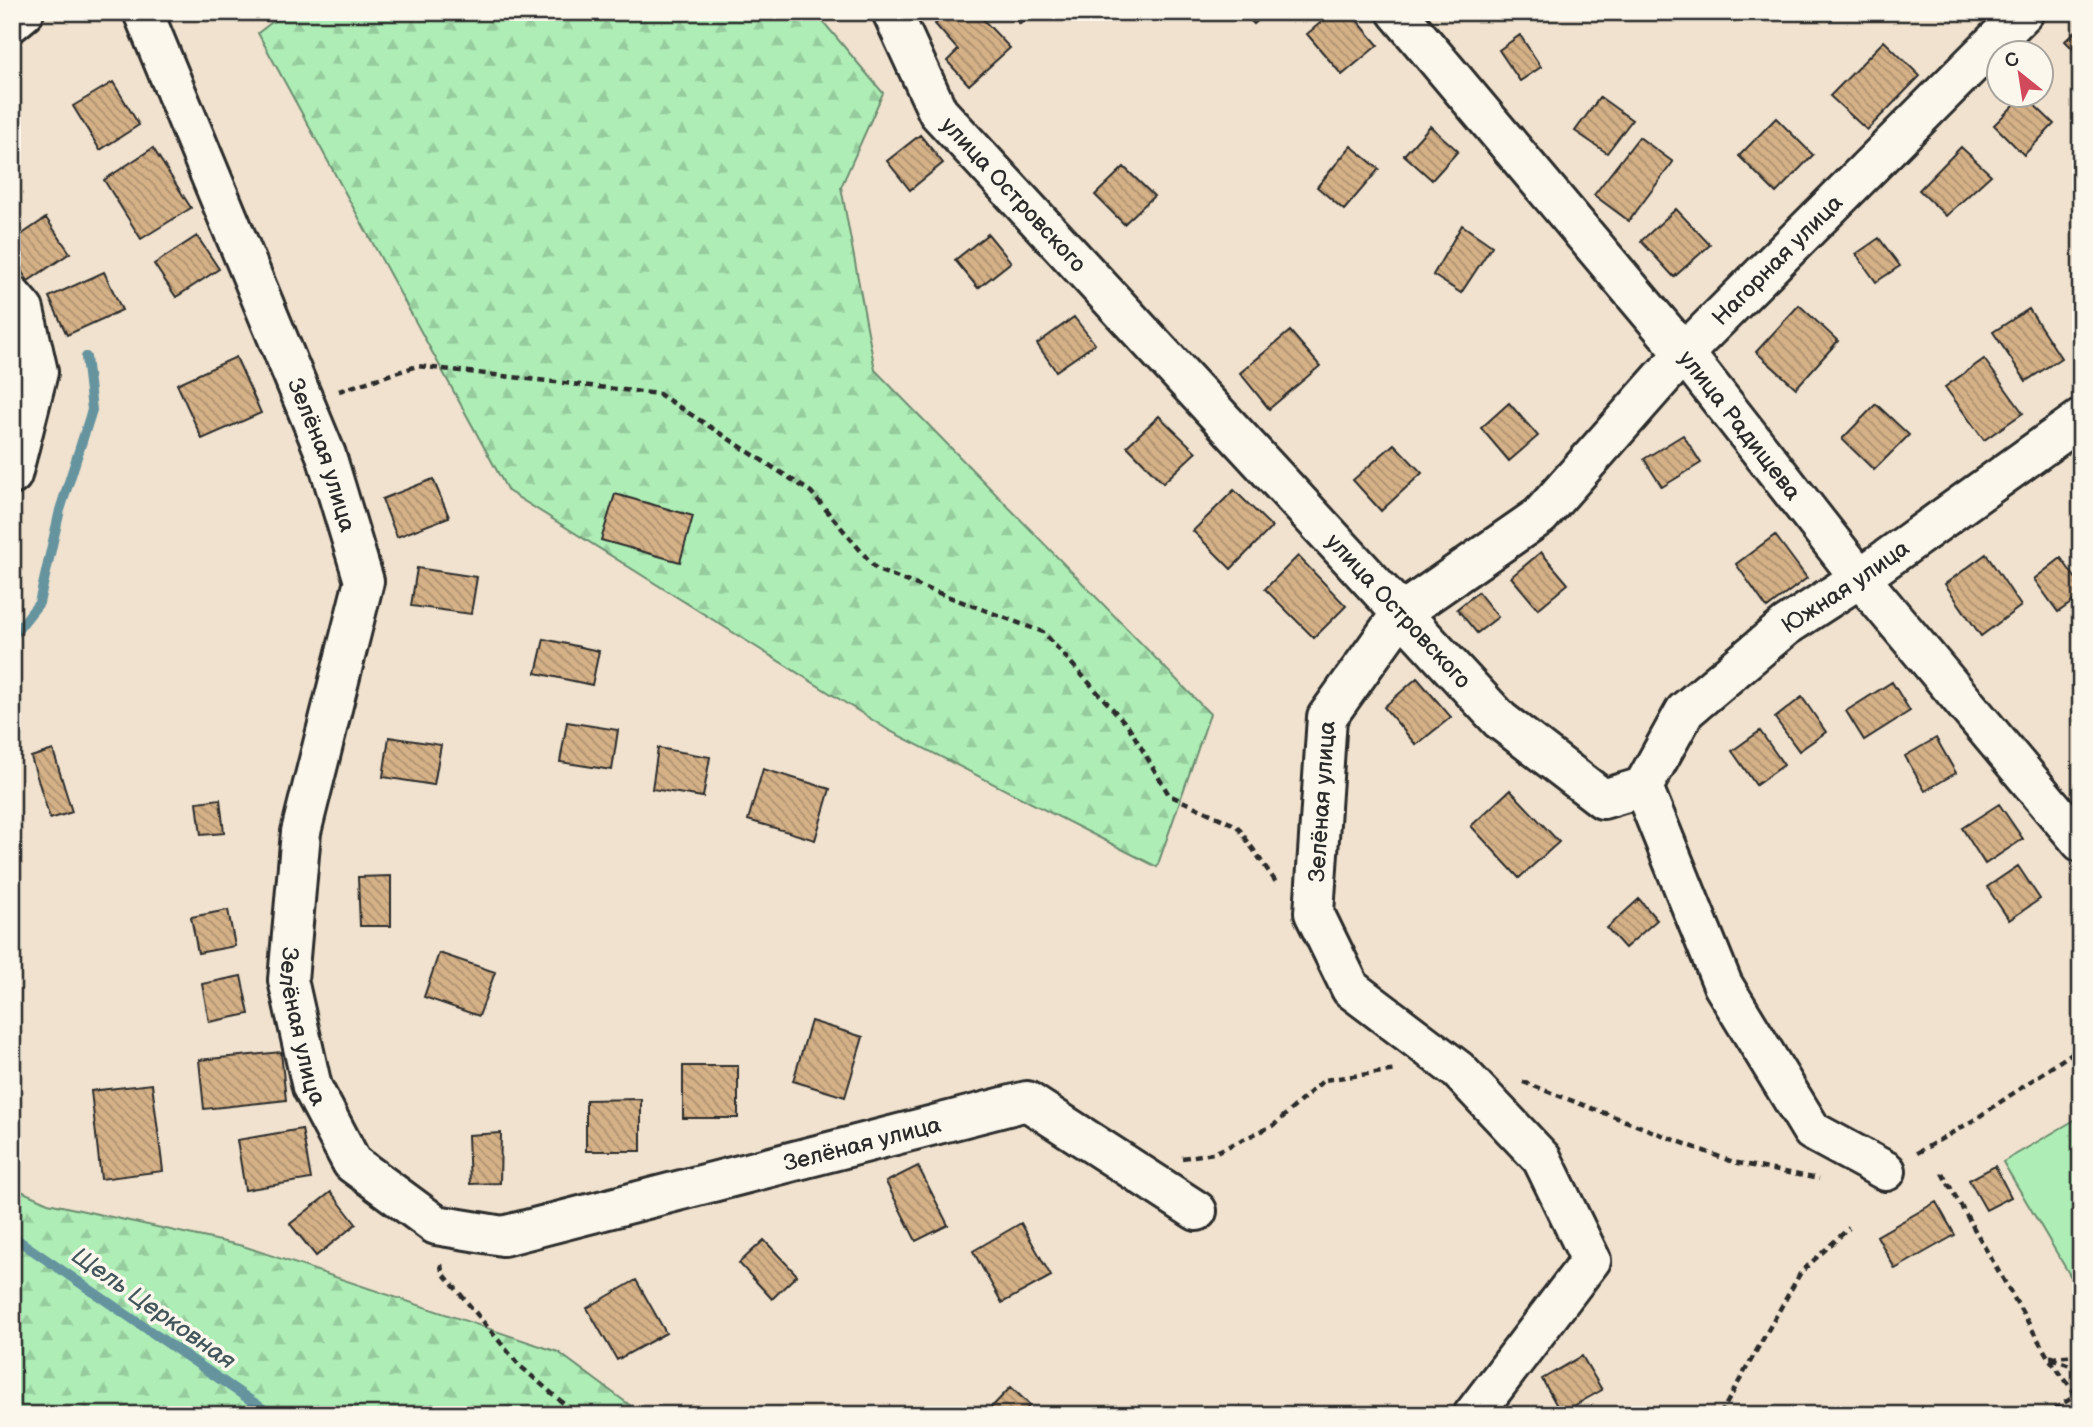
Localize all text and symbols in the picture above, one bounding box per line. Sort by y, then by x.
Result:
north arrow [1984,38,2054,108]
text: С [2001,47,2024,74]
street label: улица Островского [935,112,1092,278]
street label: Нагорная улица [1707,189,1849,332]
street label: улица Радищева [1672,345,1807,506]
street label: Зелёная улица [281,374,361,536]
street label: улица Островского [1320,528,1477,695]
street label: Южная улица [1777,534,1915,640]
street label: Зелёная улица [1303,720,1342,883]
street label: Зелёная улица [272,946,332,1111]
street label: Зелёная улица [781,1111,944,1178]
water label: Щель Церковная [66,1241,242,1376]

